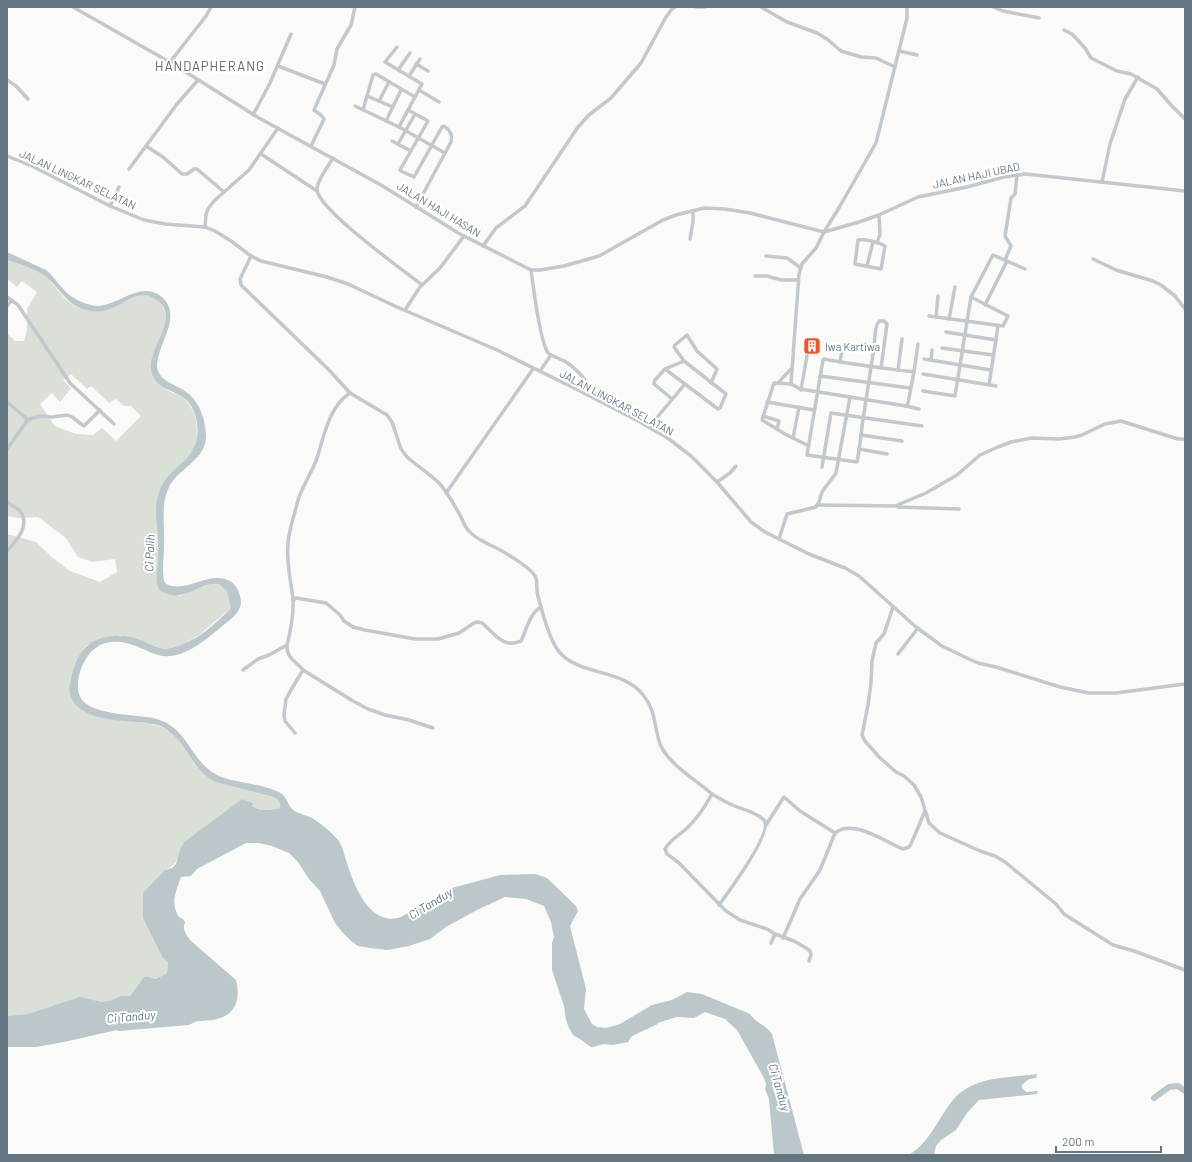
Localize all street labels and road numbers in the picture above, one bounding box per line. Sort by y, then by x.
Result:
street label: JALAN LINGKAR SELATAN [18,146,138,212]
street label: JALAN HAJI UBAD [931,159,1021,191]
street label: JALAN HAJI HASAN [395,179,483,239]
street label: JALAN LINGKAR SELATAN [558,366,676,438]

